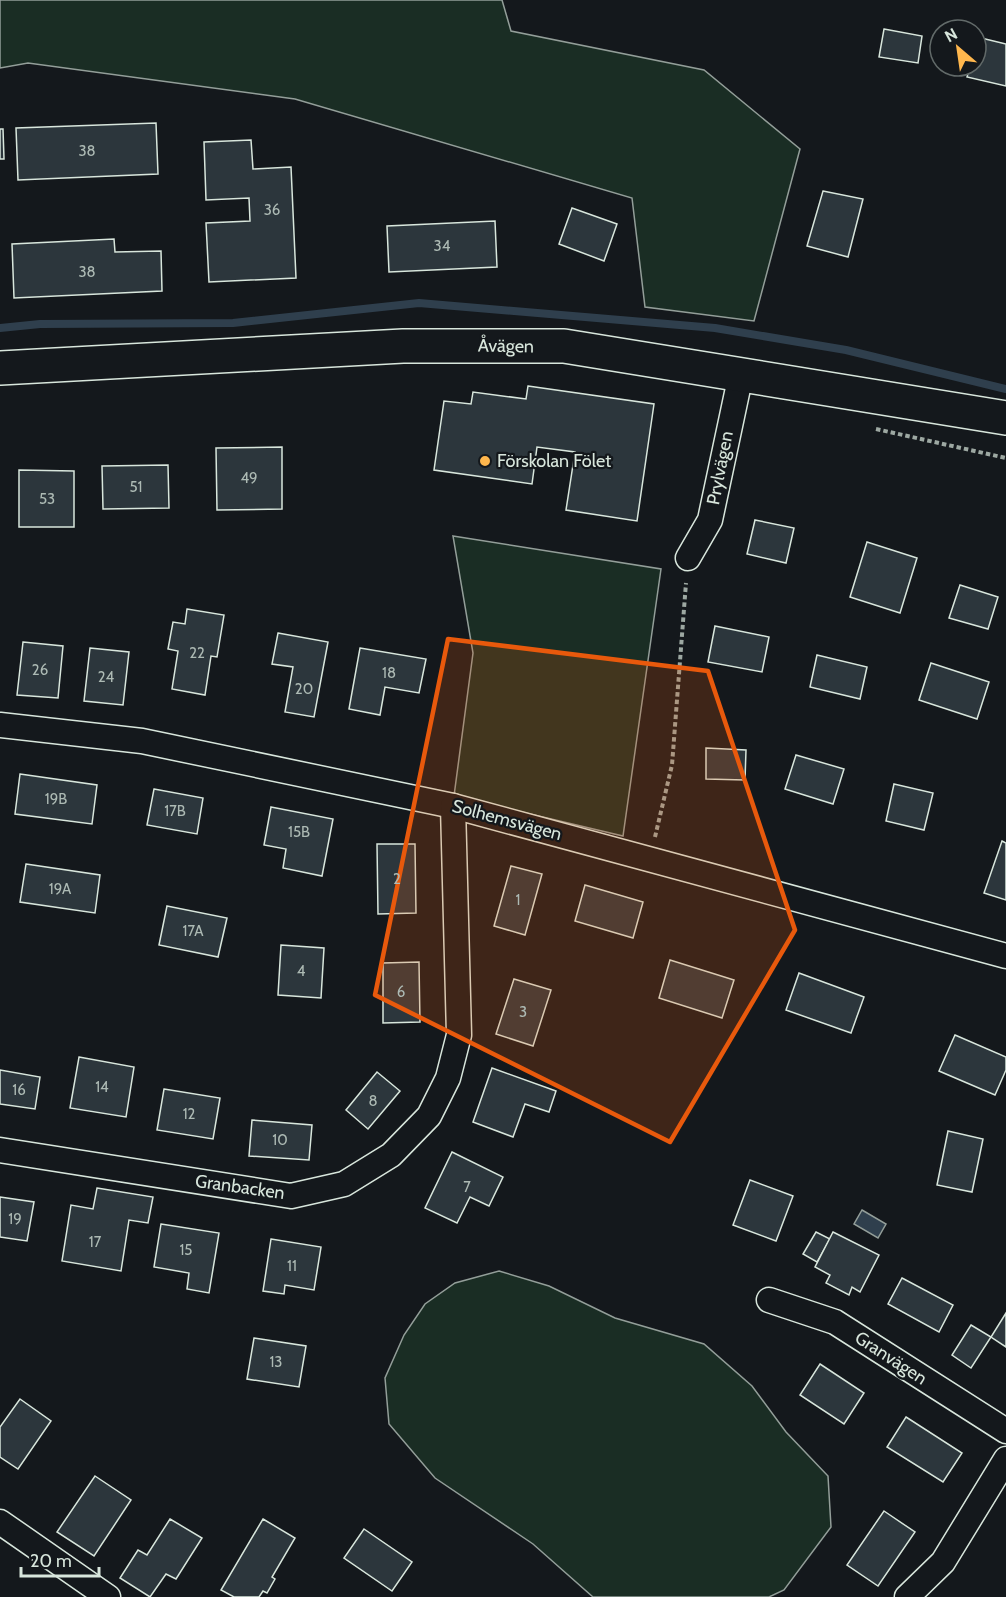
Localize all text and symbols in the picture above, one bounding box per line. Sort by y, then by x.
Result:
north arrow [928,18,988,78]
text: N [941,24,961,46]
house number: 38 [78,142,96,160]
house number: 36 [264,201,280,219]
house number: 34 [434,237,451,255]
house number: 38 [78,263,96,281]
street label: Åvägen [478,335,534,357]
street label: Prylvägen [702,429,738,507]
place label: Förskolan Fölet [497,450,611,472]
marker: Förskolan Fölet [478,454,492,468]
house number: 49 [240,469,258,487]
house number: 51 [129,478,143,496]
house number: 53 [39,490,55,508]
house number: 22 [189,644,205,662]
house number: 26 [32,661,48,679]
house number: 18 [382,664,396,682]
house number: 24 [98,668,115,686]
house number: 20 [295,680,313,698]
house number: 19B [45,790,67,808]
street label: Solhemsvägen [450,795,564,845]
house number: 17B [164,802,186,820]
house number: 15B [288,823,310,841]
house number: 2 [393,870,401,888]
house number: 19A [49,880,72,898]
house number: 1 [516,891,520,909]
house number: 17A [183,922,204,940]
house number: 4 [297,962,306,980]
house number: 6 [397,983,405,1001]
house number: 3 [519,1003,527,1021]
house number: 14 [95,1078,109,1096]
house number: 16 [12,1081,26,1099]
house number: 8 [368,1092,378,1110]
house number: 12 [183,1105,196,1123]
house number: 10 [272,1131,288,1149]
street label: Granbacken [194,1170,286,1204]
house number: 7 [463,1178,471,1196]
house number: 19 [8,1210,22,1228]
house number: 17 [89,1233,102,1251]
house number: 15 [179,1241,193,1259]
house number: 11 [287,1257,297,1275]
street label: Granvägen [851,1327,931,1389]
house number: 13 [269,1353,283,1371]
scale bar [21,1540,99,1578]
text: 20 m [30,1550,72,1572]

